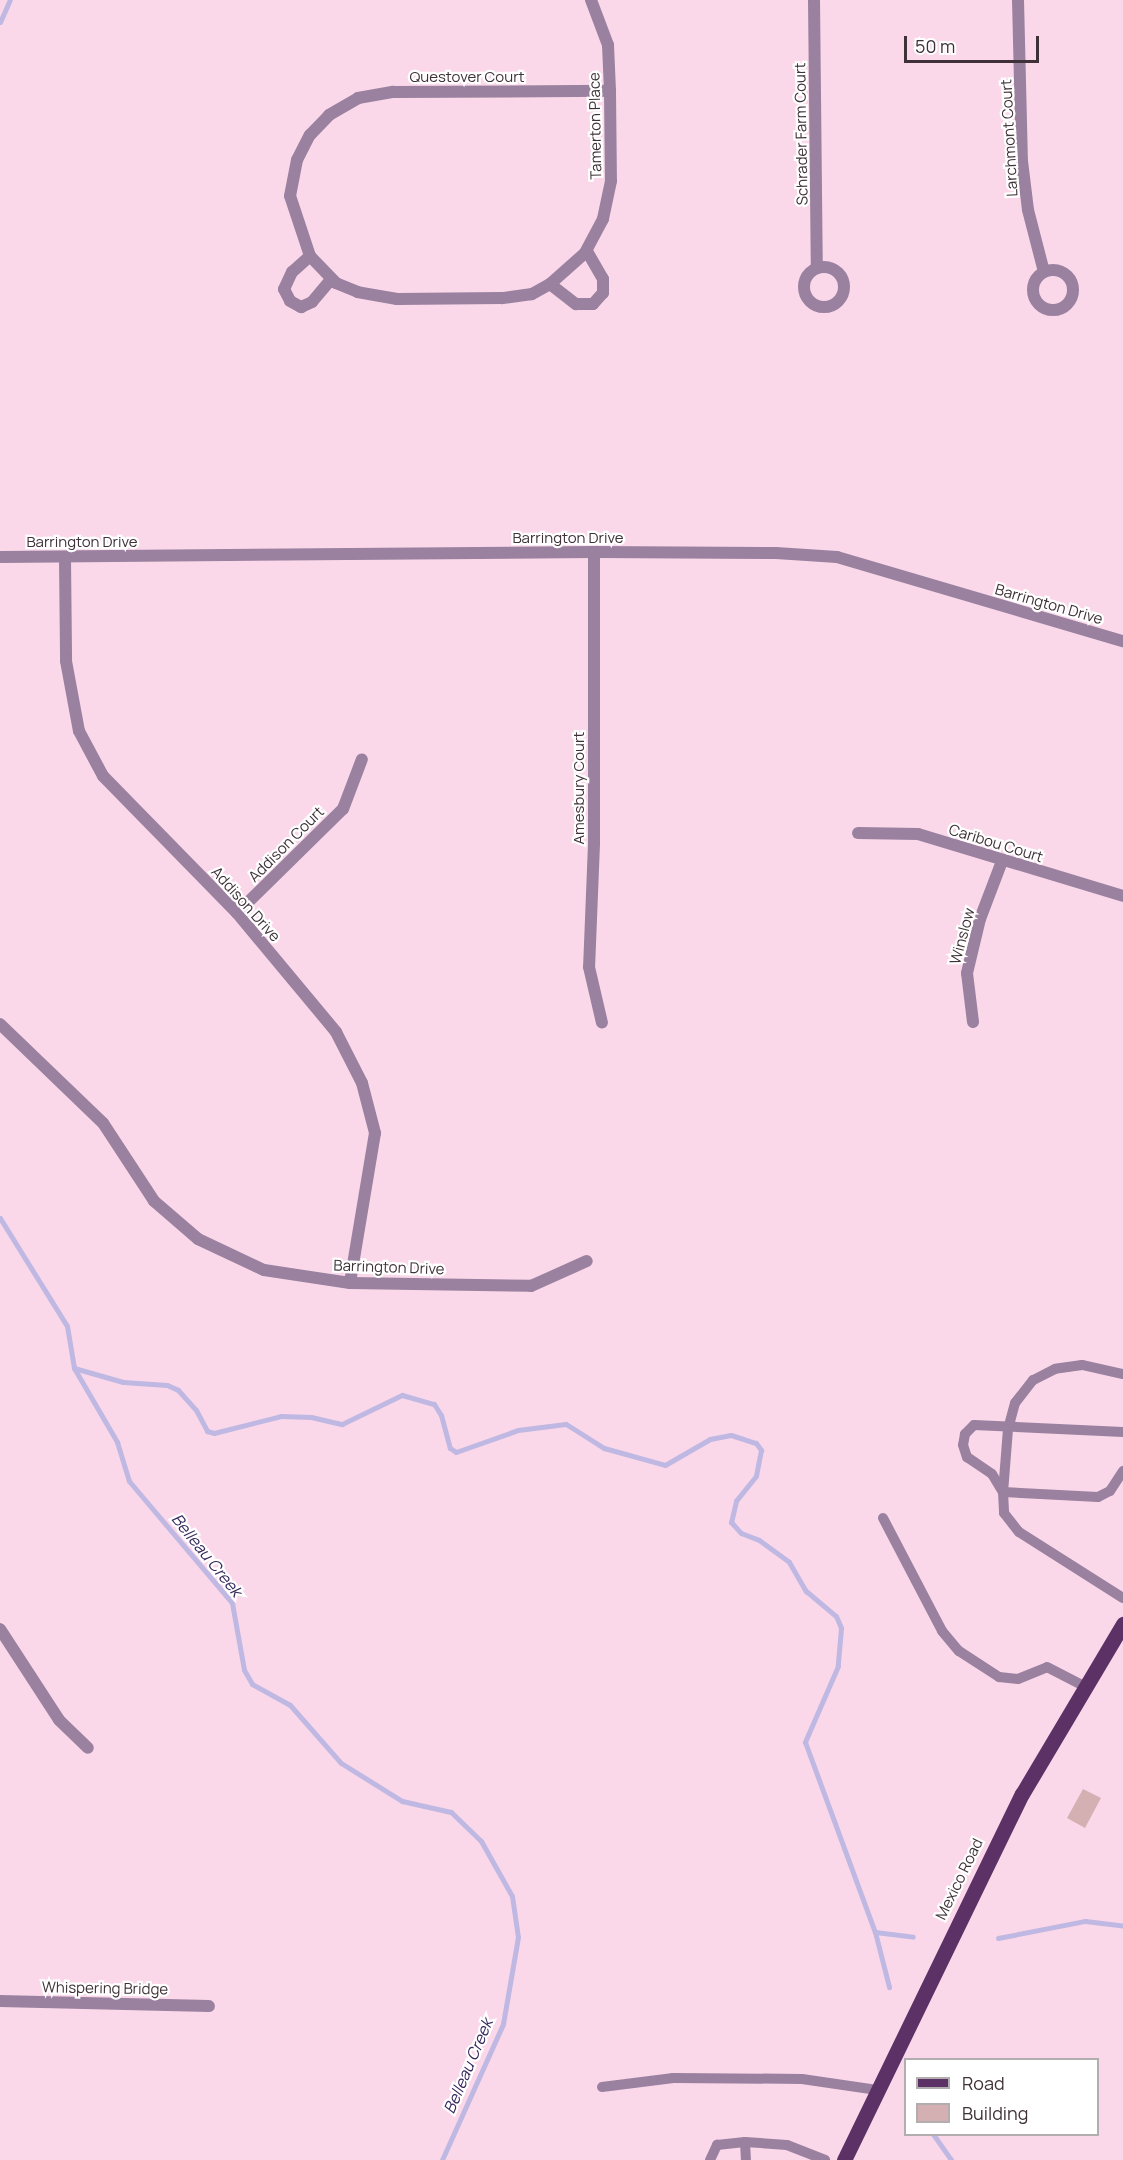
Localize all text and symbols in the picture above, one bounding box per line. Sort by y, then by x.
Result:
scale bar [907,24,1042,62]
text: 50 m [915,34,955,58]
street label: Schrader Farm Court [791,63,811,205]
street label: Questover Court [409,68,525,86]
street label: Tamerton Place [585,72,605,180]
street label: Larchmont Court [997,79,1021,197]
street label: Barrington Drive [512,529,624,547]
street label: Barrington Drive [26,533,138,551]
street label: Barrington Drive [993,580,1105,628]
street label: Amesbury Court [570,732,588,844]
street label: Addison Court [245,803,327,885]
street label: Caribou Court [947,820,1045,866]
street label: Addison Drive [208,863,284,945]
street label: Winslow [946,906,978,966]
street label: Barrington Drive [333,1256,445,1278]
water label: Belleau Creek [168,1510,246,1600]
street label: Mexico Road [932,1836,986,1922]
street label: Whispering Bridge [42,1978,168,1998]
water label: Belleau Creek [439,2016,497,2116]
legend [904,2058,1099,2136]
text: Road [962,2071,1005,2095]
text: Building [962,2101,1028,2125]

